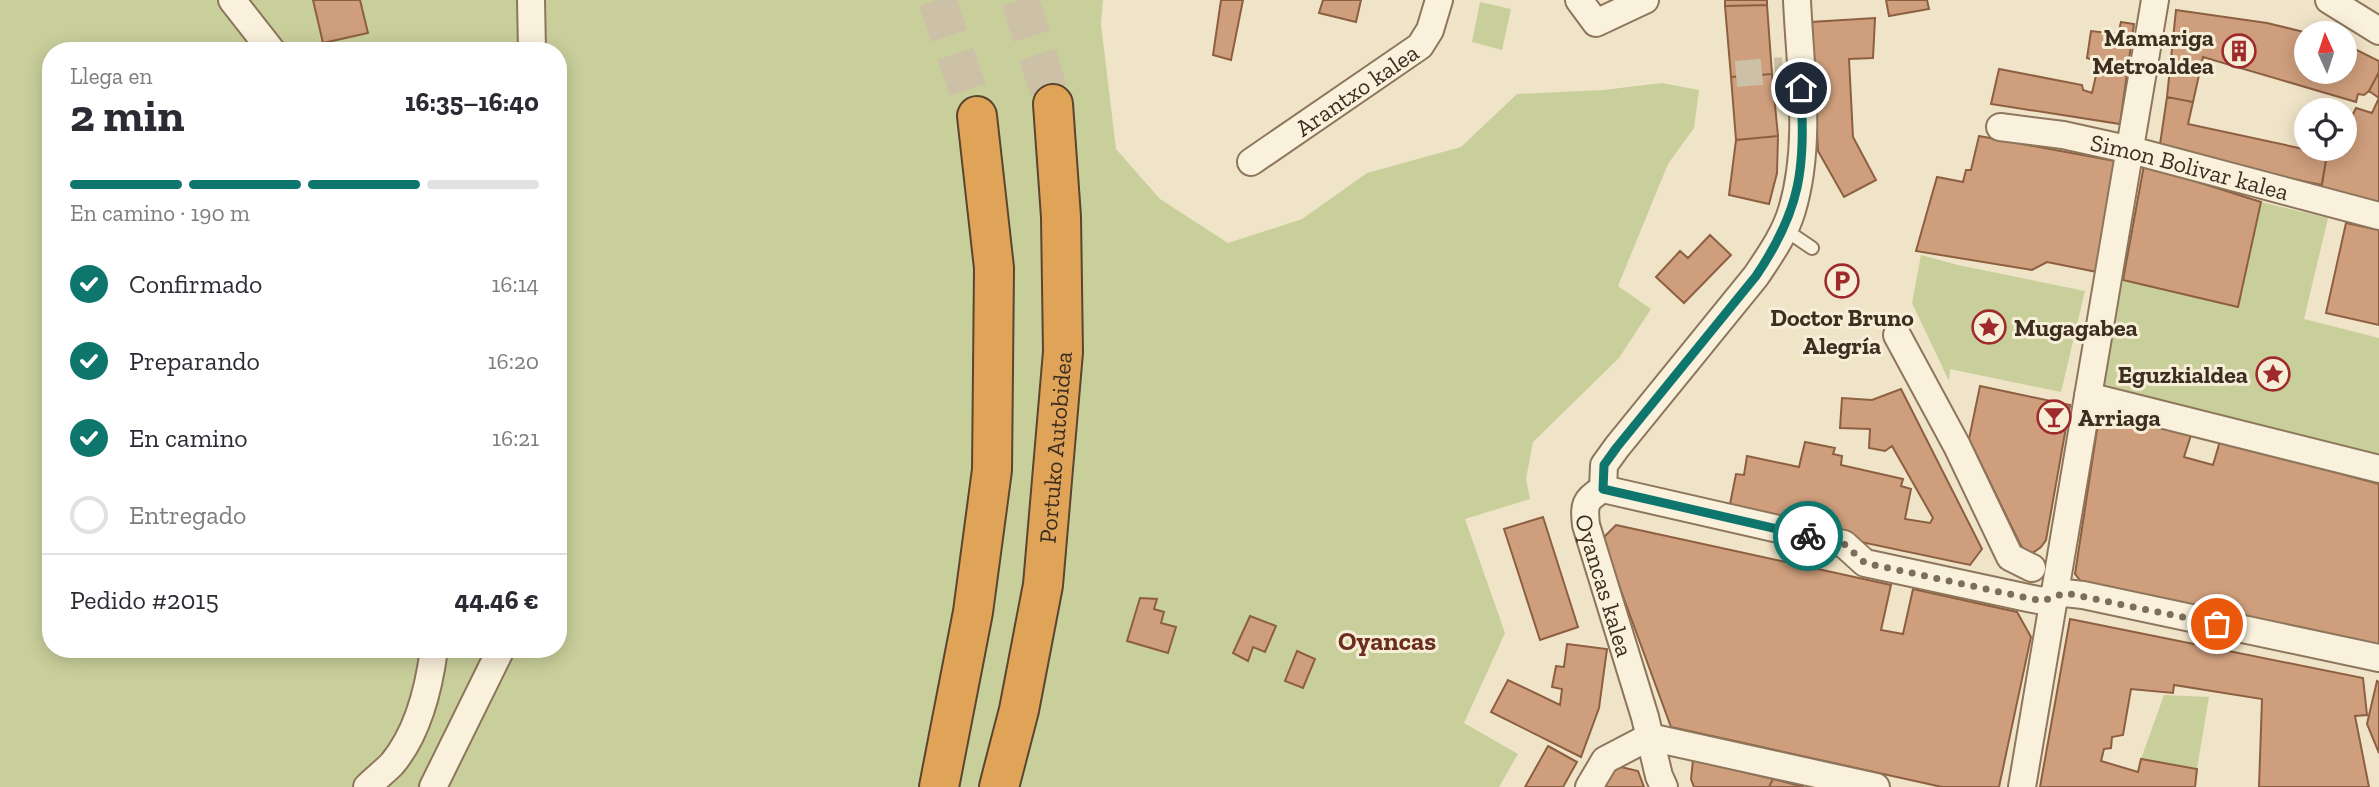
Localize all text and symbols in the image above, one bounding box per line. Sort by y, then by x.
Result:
north arrow [2294,21,2357,84]
map controls [2294,21,2357,161]
place label: Mamariga Metroaldea [2092,23,2214,80]
building icon: Mamariga Metroaldea [2220,32,2258,70]
street label: Arantxo kalea [1289,37,1424,142]
pin [1771,58,1831,118]
text: Llega en [70,62,152,90]
icon: home [1782,69,1820,107]
text: 16:35–16:40 [405,86,539,118]
text: 2 min [70,88,185,143]
button: locate [2294,98,2357,161]
street label: Simon Bolivar kalea [2088,127,2292,206]
text: En camino · 190 m [70,199,250,227]
parking icon: Doctor Bruno Alegría [1823,262,1861,300]
icon: check [70,265,108,303]
text: Confirmado [129,268,262,300]
text: 16:14 [492,270,539,298]
place label: Doctor Bruno Alegría [1770,303,1914,360]
place icon: Mugagabea [1970,308,2008,346]
place label: Mugagabea [2014,313,2138,342]
icon: check [70,342,108,380]
text: Preparando [129,345,260,377]
text: 16:20 [488,347,539,375]
street label: Portuko Autobidea [1032,350,1078,545]
place icon: Eguzkialdea [2254,355,2292,393]
place label: Eguzkialdea [2118,360,2248,389]
bar icon: Arriaga [2035,398,2073,436]
place label: Arriaga [2078,403,2161,432]
icon: check [70,419,108,457]
text: En camino [129,422,248,454]
text: 16:21 [492,424,539,452]
text: Entregado [129,499,246,531]
courier [1773,501,1843,571]
street label: Oyancas kalea [1571,513,1640,660]
icon: bike [1789,517,1827,555]
text: Pedido #2015 [70,584,219,616]
text: 44.46 € [454,584,539,616]
pin [2187,594,2247,654]
icon: bag [2198,605,2236,643]
district label: Oyancas [1338,625,1436,657]

